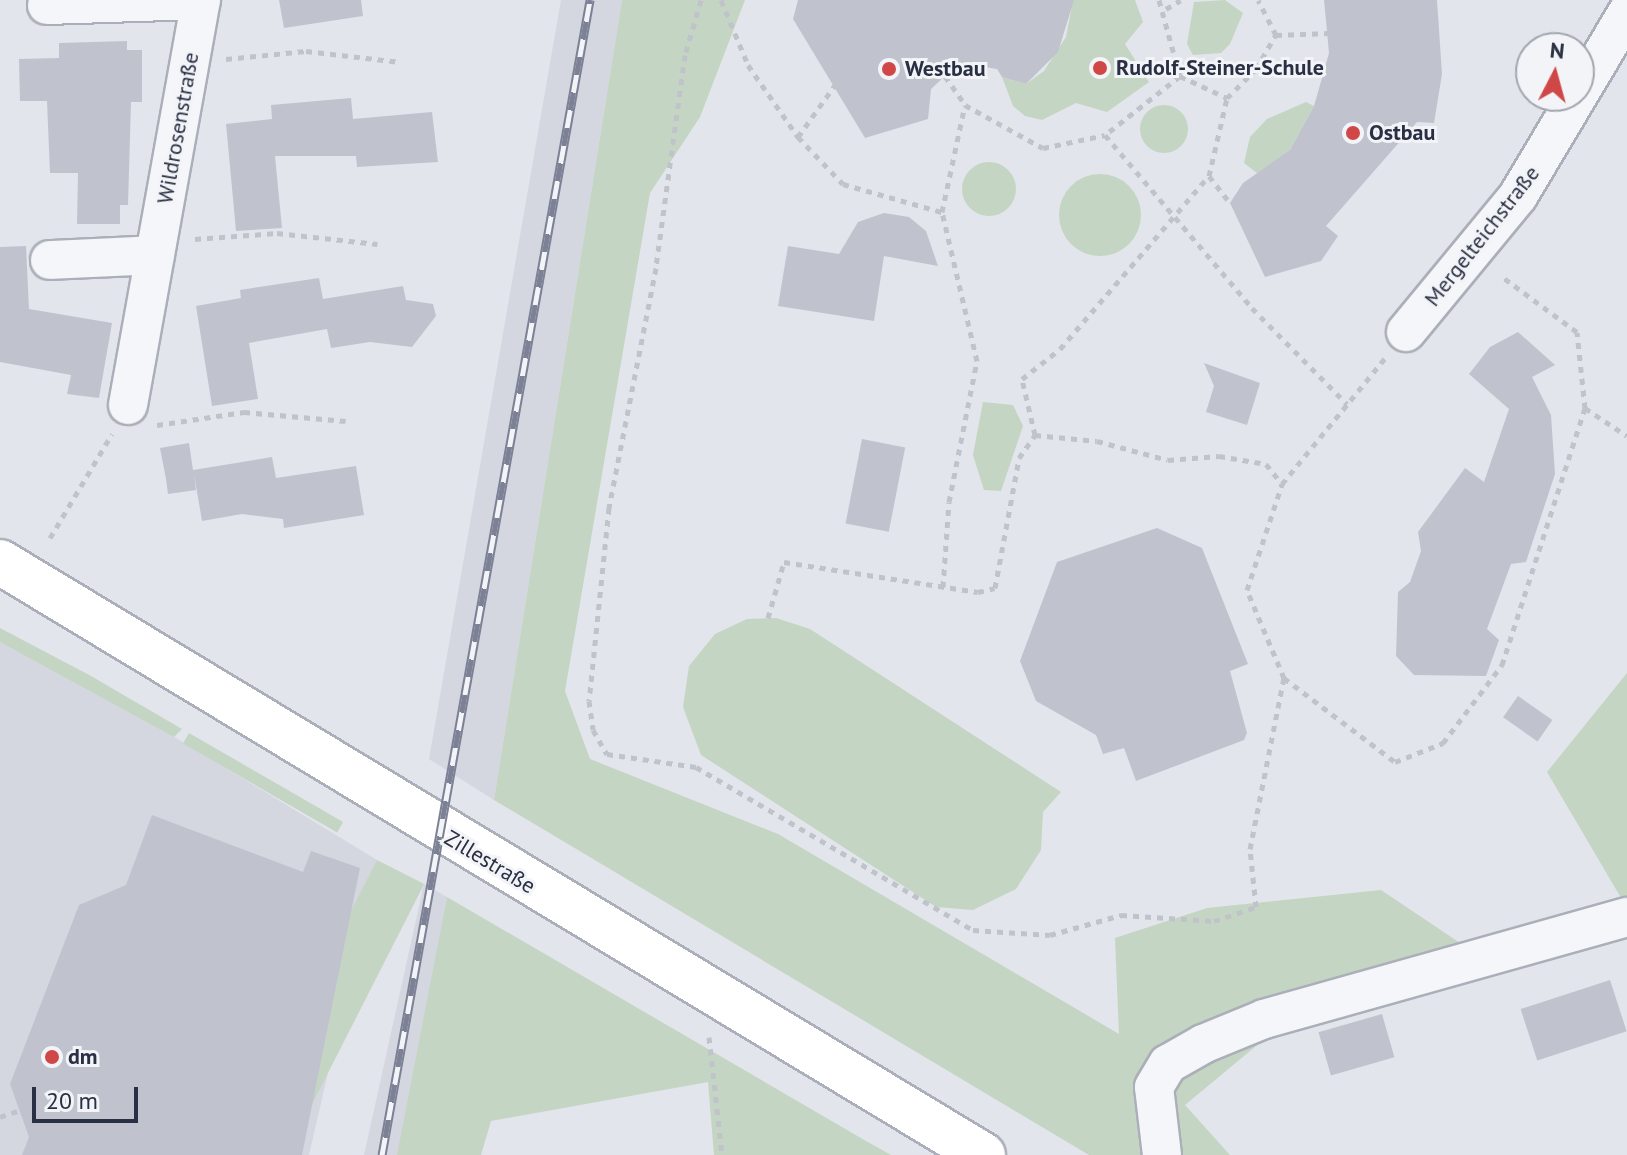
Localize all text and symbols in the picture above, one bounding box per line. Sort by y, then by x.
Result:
north arrow [1515,32,1595,112]
text: N [1549,35,1566,65]
street label: Wildrosenstraße [152,50,204,206]
place label: Rudolf-Steiner-Schule [1116,55,1324,81]
place label: Westbau [905,56,985,82]
marker: Rudolf-Steiner-Schule [1091,59,1109,77]
marker: Westbau [880,60,898,78]
place label: Ostbau [1369,120,1435,146]
marker: Ostbau [1344,124,1362,142]
street label: Mergelteichstraße [1419,160,1545,312]
street label: Zillestraße [440,825,540,899]
place label: dm [68,1044,98,1070]
marker: dm [43,1048,61,1066]
scale bar [36,1071,142,1121]
text: 20 m [46,1085,98,1116]

